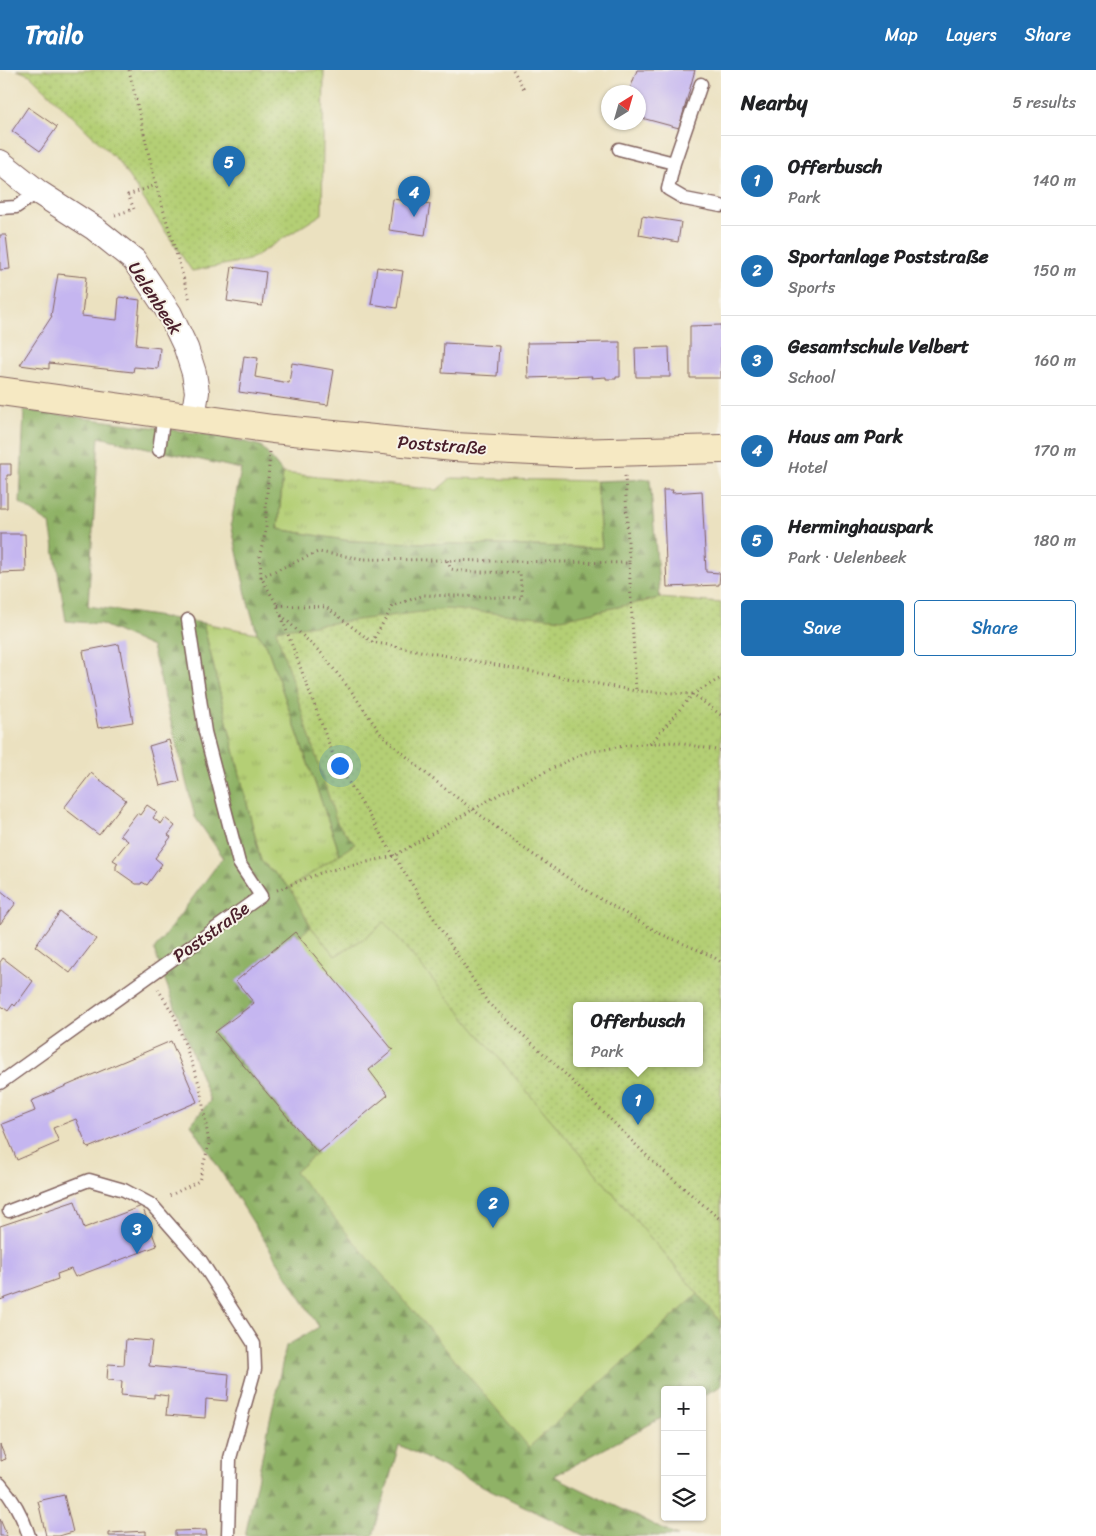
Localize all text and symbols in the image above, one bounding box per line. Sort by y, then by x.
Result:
text: Trailo [25,14,83,56]
text: Map [885,19,918,51]
text: Layers [946,19,997,51]
text: Share [1025,19,1071,51]
text: Nearby [741,84,807,122]
north arrow [601,85,646,130]
text: 5 results [1012,88,1076,117]
pin: 5 [213,146,245,187]
text: Offerbusch [788,150,882,183]
text: 1 [754,166,760,195]
text: 140 m [1033,166,1076,195]
pin: 4 [398,176,430,217]
text: Park [788,183,821,212]
text: Sportanlage Poststraße [788,240,989,273]
street label: Uelenbeek [119,255,191,342]
text: 2 [752,256,762,285]
text: 150 m [1033,256,1076,285]
text: Sports [788,273,835,302]
text: Gesamtschule Velbert [788,330,969,363]
text: 3 [753,346,761,375]
text: 160 m [1033,346,1076,375]
text: School [788,363,835,392]
text: Haus am Park [788,420,903,453]
street label: Poststraße [397,426,488,464]
text: 4 [752,436,762,465]
text: 170 m [1033,436,1076,465]
text: Hotel [788,453,827,482]
text: Herminghauspark [788,510,934,543]
text: 5 [752,526,762,555]
text: 180 m [1033,526,1076,555]
text: Park · Uelenbeek [788,543,907,572]
button: Save [741,600,904,656]
button: Share [914,600,1076,656]
your location [327,753,353,779]
street label: Poststraße [166,893,257,971]
popup [573,1002,703,1067]
text: Offerbusch [591,1004,685,1037]
text: Park [591,1037,624,1066]
pin: 1 [622,1084,654,1125]
pin: 2 [477,1187,509,1228]
pin: 3 [121,1213,153,1254]
map controls [661,1386,706,1521]
button: + [661,1386,706,1431]
button: − [661,1431,706,1476]
button: layers [661,1476,706,1521]

